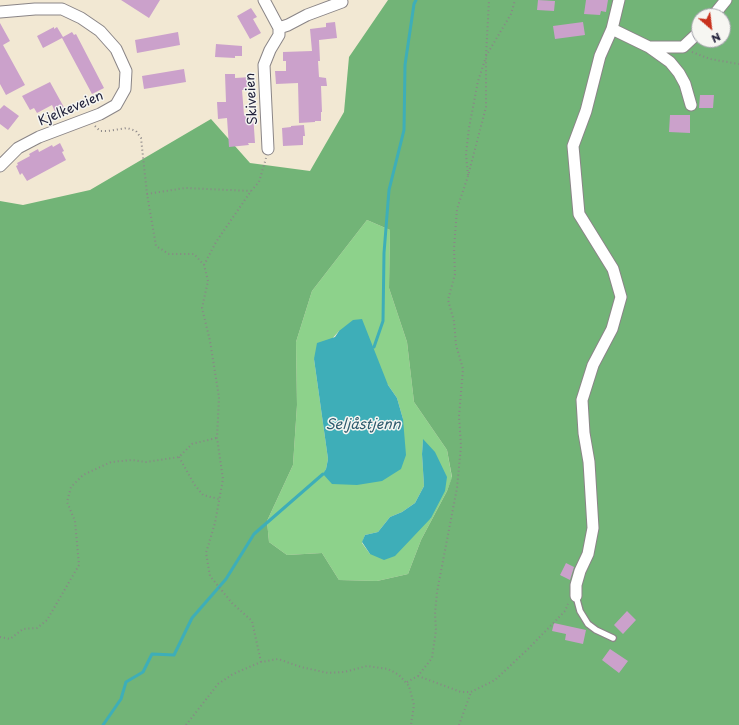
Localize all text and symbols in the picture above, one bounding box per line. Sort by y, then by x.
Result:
north arrow [691,8,731,48]
text: N [709,29,724,48]
street label: Skiveien [243,73,261,125]
street label: Kjelkeveien [36,88,106,130]
water label: Seljåstjenn [326,417,400,433]

